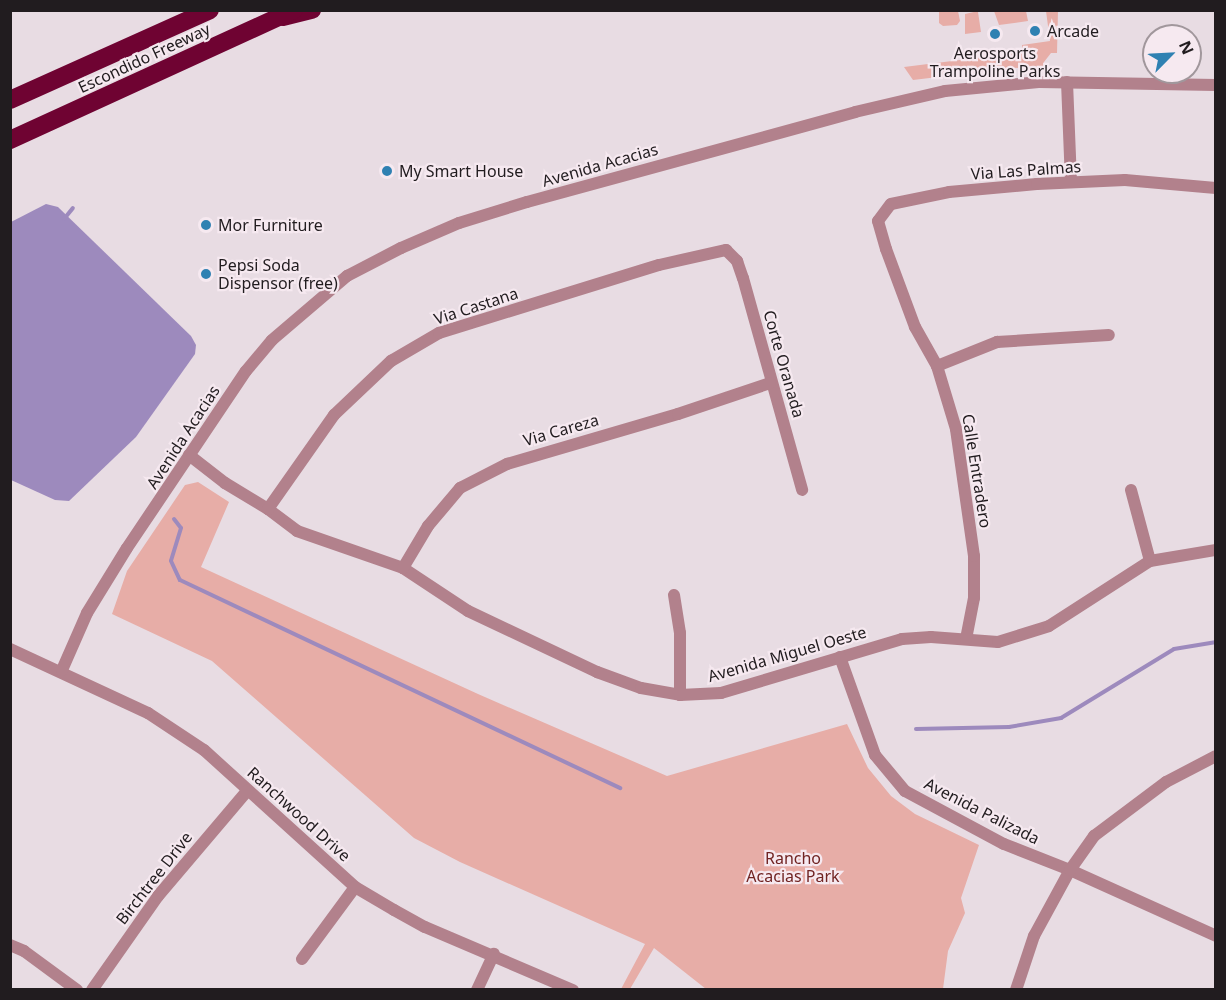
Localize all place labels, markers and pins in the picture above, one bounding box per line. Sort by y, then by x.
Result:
place label: Arcade [1047,21,1099,41]
marker: Arcade [1028,24,1042,38]
marker: Aerosports Trampoline Parks [988,27,1002,41]
place label: Aerosports Trampoline Parks [930,43,1060,81]
place label: My Smart House [399,161,523,181]
marker: My Smart House [380,164,394,178]
place label: Mor Furniture [218,215,323,235]
marker: Mor Furniture [199,218,213,232]
place label: Pepsi Soda Dispensor (free) [218,255,338,293]
marker: Pepsi Soda Dispensor (free) [199,267,213,281]

